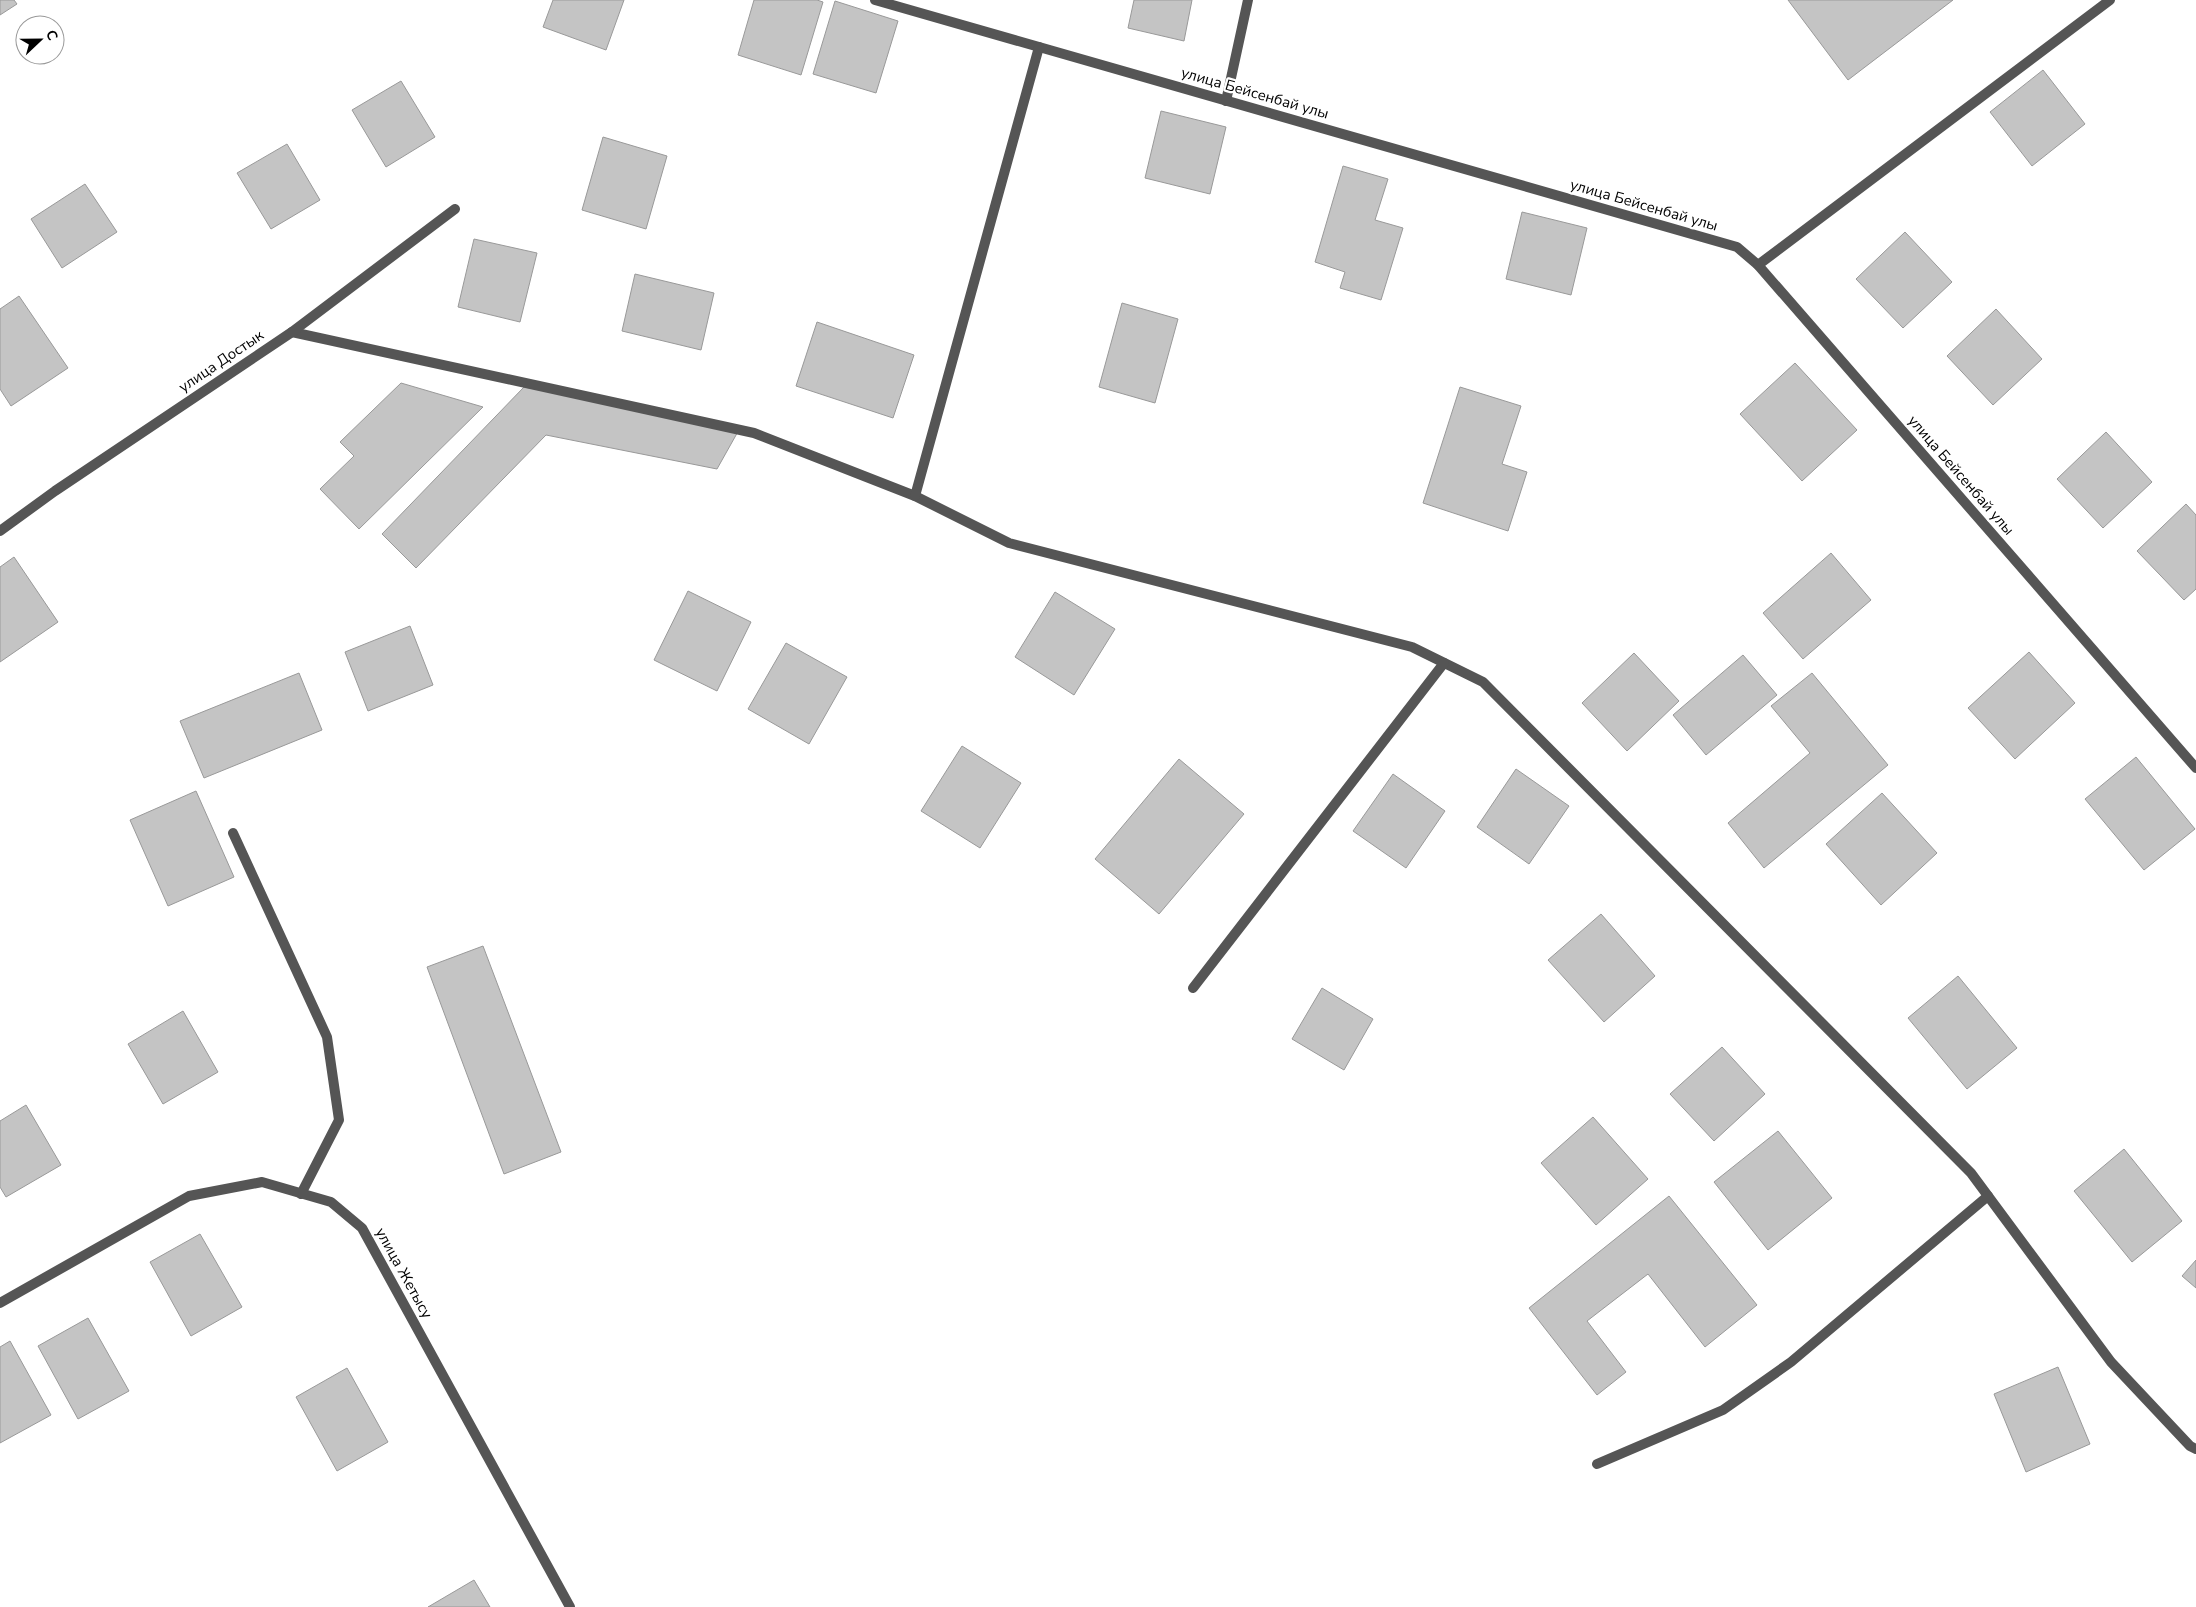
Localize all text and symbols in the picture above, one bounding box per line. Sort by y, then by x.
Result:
north arrow [15,15,65,65]
text: С [41,27,62,44]
street label: улица Бейсенбай улы [1179,62,1331,124]
street label: улица Бейсенбай улы [1568,174,1720,236]
street label: улица Достык [175,325,267,397]
street label: улица Бейсенбай улы [1903,411,2019,539]
street label: улица Жетысу [371,1224,437,1322]

